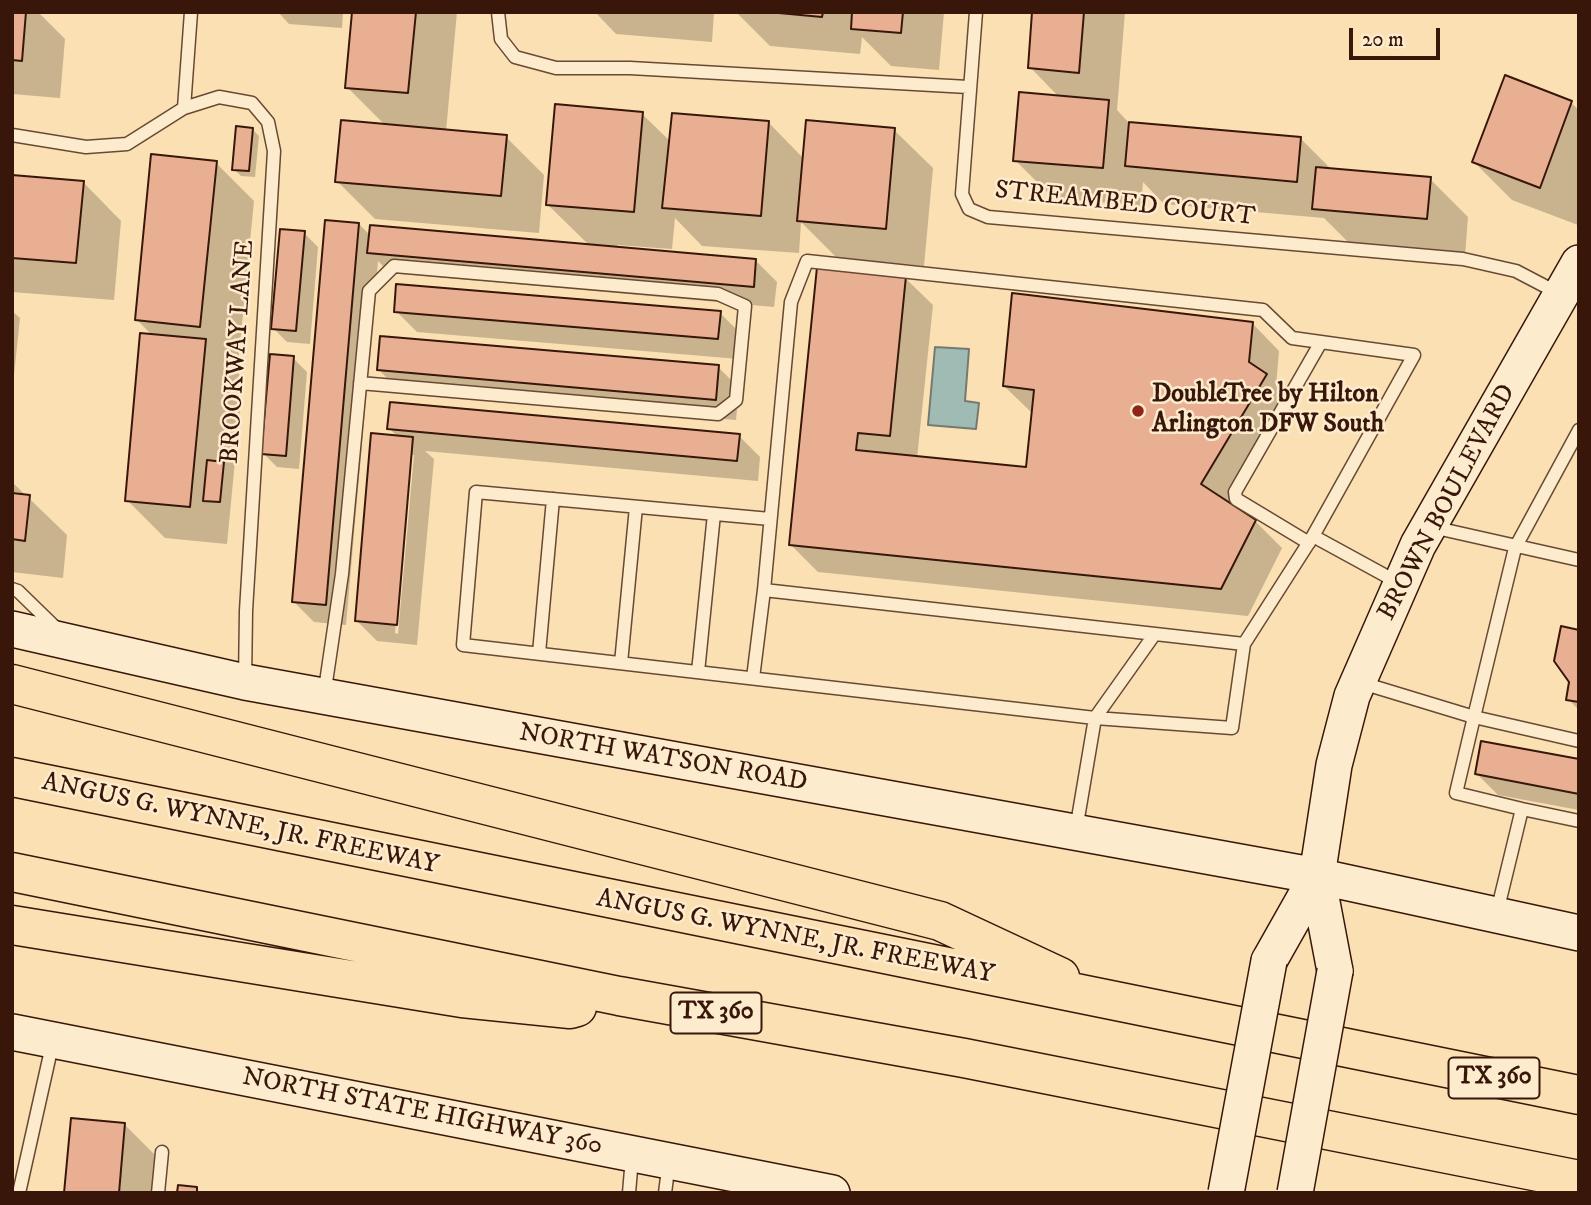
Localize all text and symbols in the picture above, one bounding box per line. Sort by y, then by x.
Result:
scale bar [1353,14,1444,58]
text: 20 m [1362,27,1404,53]
street label: STREAMBED COURT [993,176,1257,234]
street label: BROOKWAY LANE [216,239,262,465]
place label: DoubleTree by Hilton Arlington DFW South [1152,380,1384,442]
street label: BROWN BOULEVARD [1373,380,1523,626]
marker: DoubleTree by Hilton Arlington DFW South [1130,403,1146,419]
street label: NORTH WATSON ROAD [516,718,810,800]
street label: ANGUS G. WYNNE, JR. FREEWAY [39,768,441,882]
street label: ANGUS G. WYNNE, JR. FREEWAY [594,884,996,992]
road number: TX 360 [670,993,762,1034]
road number: TX 360 [1448,1058,1540,1098]
street label: NORTH STATE HIGHWAY 360 [239,1063,605,1163]

